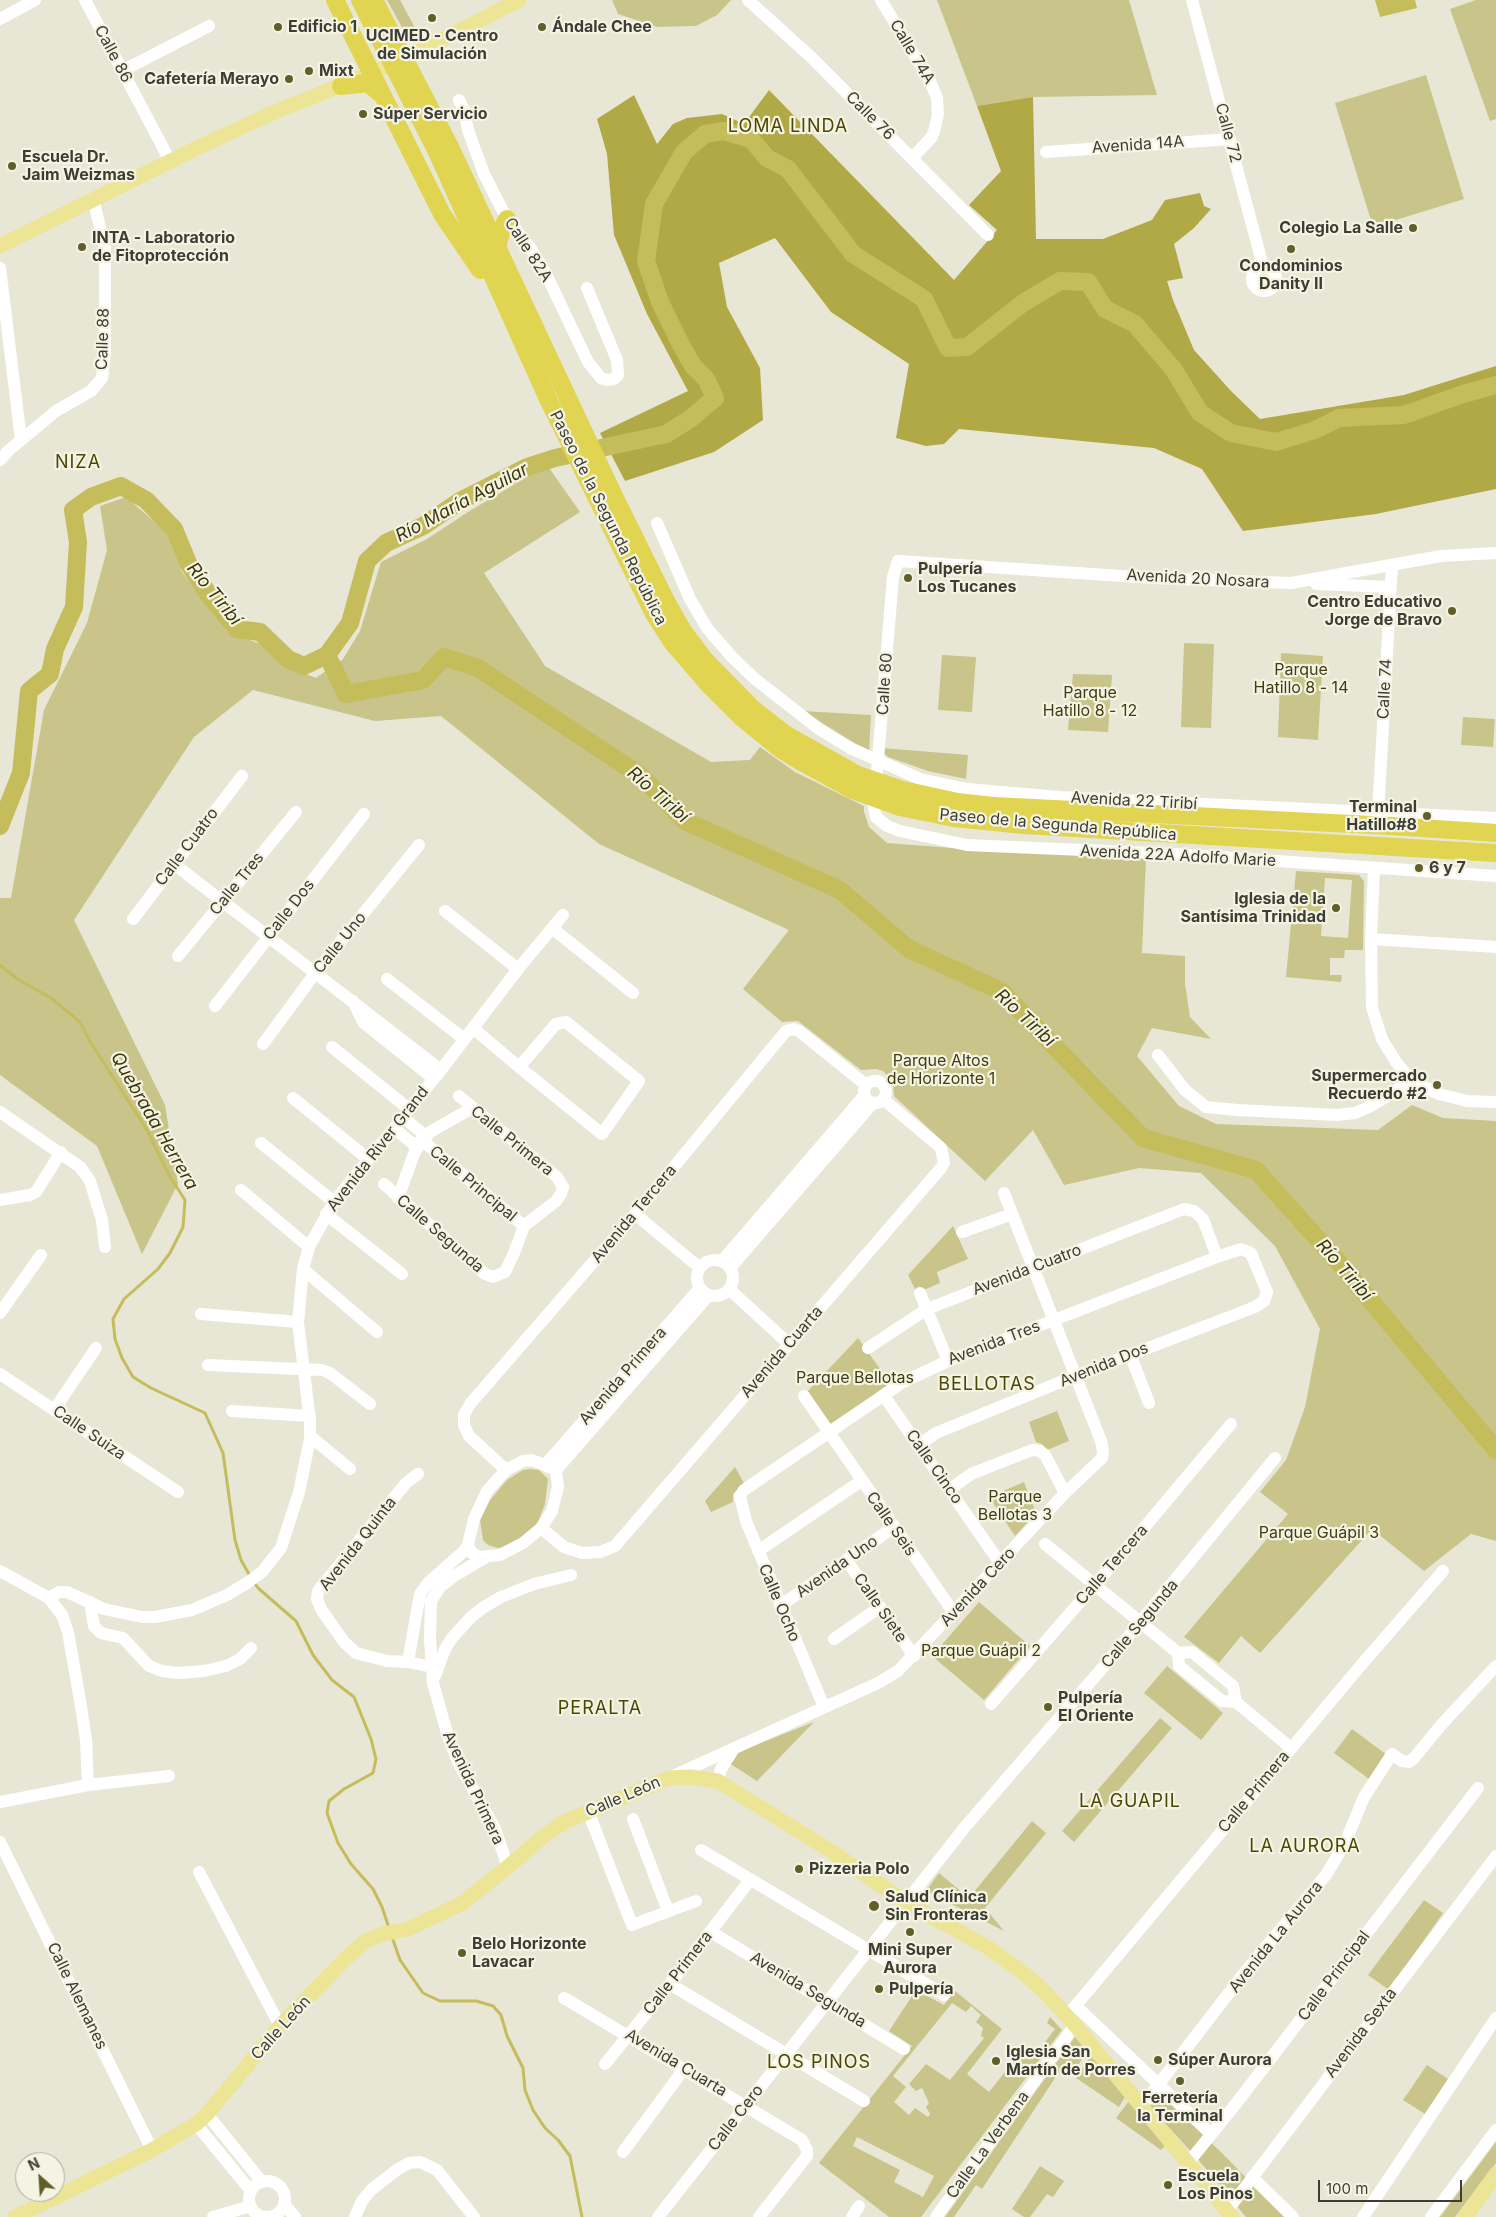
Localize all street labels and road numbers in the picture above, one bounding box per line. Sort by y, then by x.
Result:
street label: Calle 74A [885,16,939,88]
street label: Calle 86 [90,22,136,86]
street label: Calle 76 [842,88,898,144]
street label: Calle 72 [1211,101,1245,165]
street label: Avenida 14A [1091,132,1185,158]
street label: Calle 82A [500,214,556,286]
street label: Calle 88 [92,308,114,370]
street label: Paseo de la Segunda República [545,408,671,628]
street label: Avenida 20 Nosara [1126,566,1270,592]
street label: Calle 80 [873,652,897,716]
street label: Calle 74 [1374,658,1396,720]
street label: Avenida 22 Tiribí [1070,788,1198,814]
street label: Calle Cuatro [151,804,223,890]
street label: Paseo de la Segunda República [939,805,1177,845]
street label: Avenida 22A Adolfo Marie [1079,841,1277,871]
street label: Calle Tres [206,849,268,919]
street label: Calle Dos [259,876,319,944]
street label: Calle Uno [310,909,370,977]
street label: Avenida River Grand [323,1083,433,1215]
street label: Calle Primera [467,1102,557,1180]
street label: Calle Principal [426,1142,520,1226]
street label: Avenida Tercera [587,1161,681,1267]
street label: Calle Segunda [392,1191,488,1277]
street label: Avenida Cuatro [970,1240,1084,1300]
street label: Avenida Cuarta [737,1302,827,1402]
street label: Avenida Tres [945,1317,1043,1369]
street label: Avenida Primera [575,1323,671,1429]
street label: Avenida Dos [1057,1338,1151,1392]
street label: Calle Suiza [49,1402,129,1464]
street label: Calle Cinco [901,1426,967,1508]
street label: Calle Seis [862,1488,920,1560]
street label: Avenida Quinta [315,1493,401,1595]
street label: Calle Tercera [1072,1521,1152,1609]
street label: Avenida Uno [792,1532,882,1602]
street label: Avenida Cero [937,1544,1019,1630]
street label: Calle Ocho [754,1561,804,1645]
street label: Calle Siete [849,1570,911,1646]
street label: Calle Segunda [1098,1576,1182,1672]
street label: Avenida Primera [438,1728,508,1848]
street label: Calle Primera [1214,1747,1294,1837]
street label: Calle León [583,1773,663,1821]
street label: Avenida La Aurora [1225,1877,1327,1997]
street label: Calle Primera [639,1927,717,2019]
street label: Calle Principal [1294,1927,1374,2025]
street label: Calle Alemanes [43,1939,111,2053]
street label: Avenida Segunda [747,1948,869,2032]
street label: Avenida Sexta [1321,1984,1401,2082]
street label: Calle León [247,1992,315,2064]
street label: Avenida Cuarta [622,2025,730,2101]
street label: Calle Cero [704,2081,768,2155]
street label: Calle La Verbena [943,2088,1033,2202]

